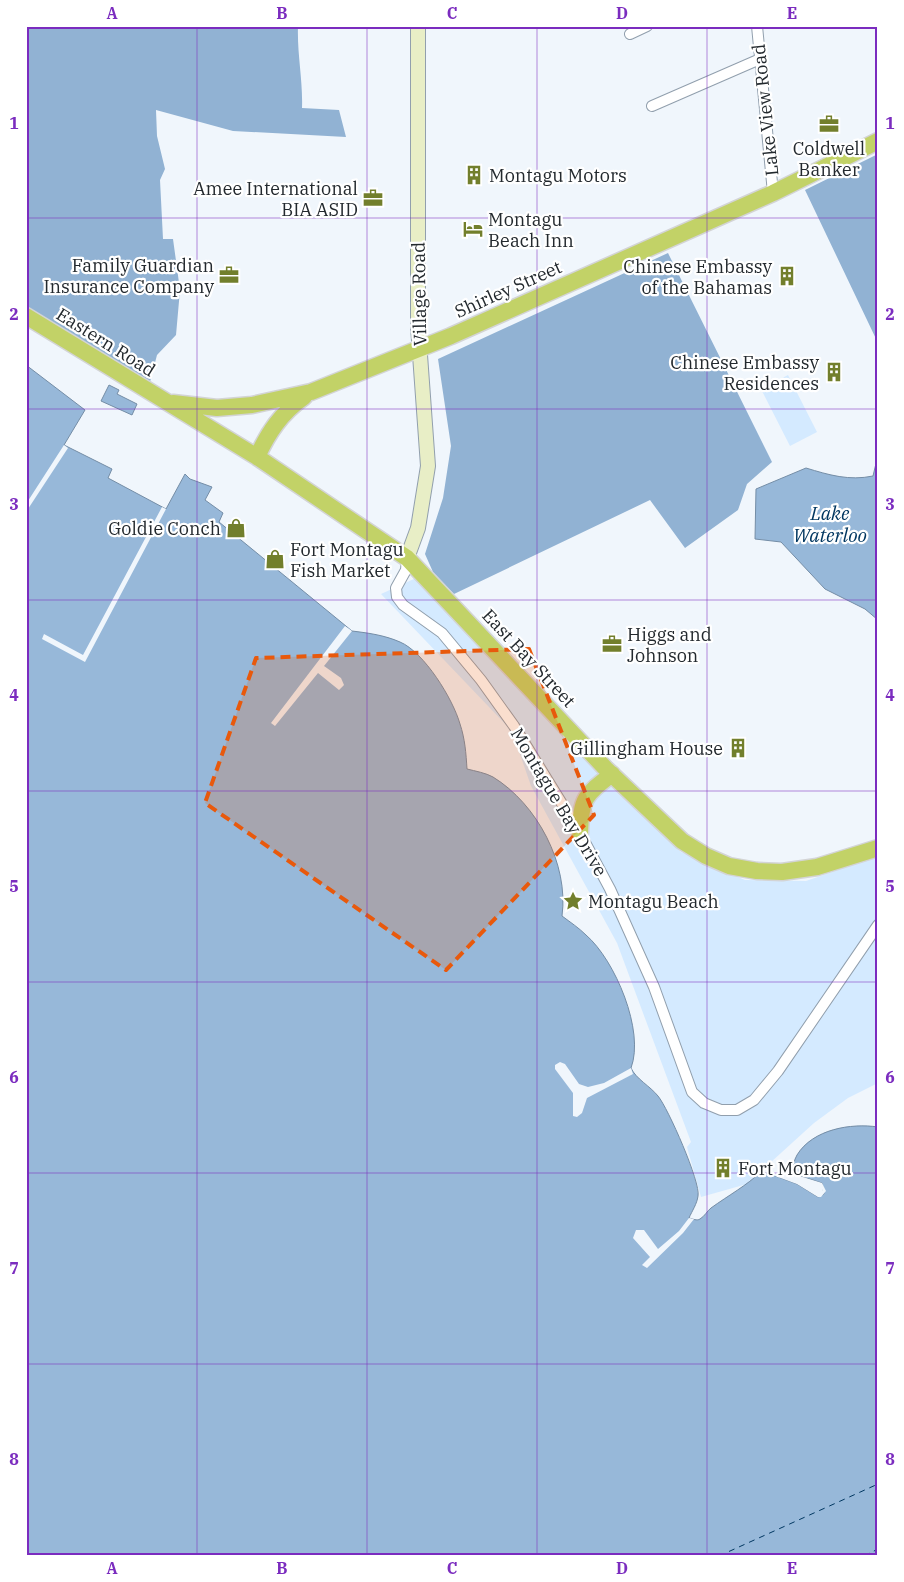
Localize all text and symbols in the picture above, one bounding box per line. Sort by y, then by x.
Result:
text: A [106,3,118,23]
text: B [276,3,288,23]
text: C [447,3,457,23]
text: D [616,3,628,23]
text: E [787,3,797,23]
street label: Lake View Road [747,43,783,177]
text: 1 [9,113,19,133]
office icon: Coldwell Banker [818,113,840,135]
text: 1 [885,113,895,133]
place label: Coldwell Banker [793,137,865,181]
building icon: Montagu Motors [463,164,485,186]
place label: Montagu Motors [489,164,627,187]
place label: Amee International BIA ASID [193,177,358,221]
office icon: Amee International BIA ASID [362,187,384,209]
place label: Montagu Beach Inn [488,208,574,252]
hotel icon: Montagu Beach Inn [462,218,484,240]
street label: Village Road [407,242,431,346]
place label: Family Guardian Insurance Company [43,254,214,298]
street label: Shirley Street [451,255,565,323]
place label: Chinese Embassy of the Bahamas [623,255,772,299]
office icon: Family Guardian Insurance Company [218,264,240,286]
building icon: Chinese Embassy of the Bahamas [776,265,798,287]
street label: Eastern Road [52,302,160,382]
text: 2 [9,304,19,324]
text: 2 [885,304,895,324]
place label: Chinese Embassy Residences [670,351,819,395]
building icon: Chinese Embassy Residences [823,361,845,383]
text: 3 [9,494,19,514]
text: 3 [885,494,895,514]
water label: Lake Waterloo [793,501,867,547]
place label: Goldie Conch [108,517,221,540]
shop icon: Goldie Conch [225,517,247,539]
place label: Fort Montagu Fish Market [290,538,404,582]
shop icon: Fort Montagu Fish Market [264,548,286,570]
street label: East Bay Street [477,604,581,712]
place label: Higgs and Johnson [627,623,712,667]
office icon: Higgs and Johnson [601,633,623,655]
text: 4 [9,685,19,705]
text: 4 [885,685,895,705]
street label: Montague Bay Drive [506,724,612,880]
place label: Gillingham House [570,737,723,760]
building icon: Gillingham House [727,737,749,759]
text: 5 [9,876,19,896]
text: 5 [885,876,895,896]
place icon: Montagu Beach [562,890,584,912]
place label: Montagu Beach [588,890,719,913]
text: 6 [9,1067,19,1087]
text: 6 [885,1067,895,1087]
building icon: Fort Montagu [712,1157,734,1179]
place label: Fort Montagu [738,1157,852,1180]
text: 7 [9,1258,19,1278]
text: 7 [885,1258,895,1278]
text: 8 [9,1449,19,1469]
text: 8 [885,1449,895,1469]
text: A [106,1558,118,1578]
text: B [276,1558,288,1578]
text: C [447,1558,457,1578]
text: D [616,1558,628,1578]
text: E [787,1558,797,1578]

